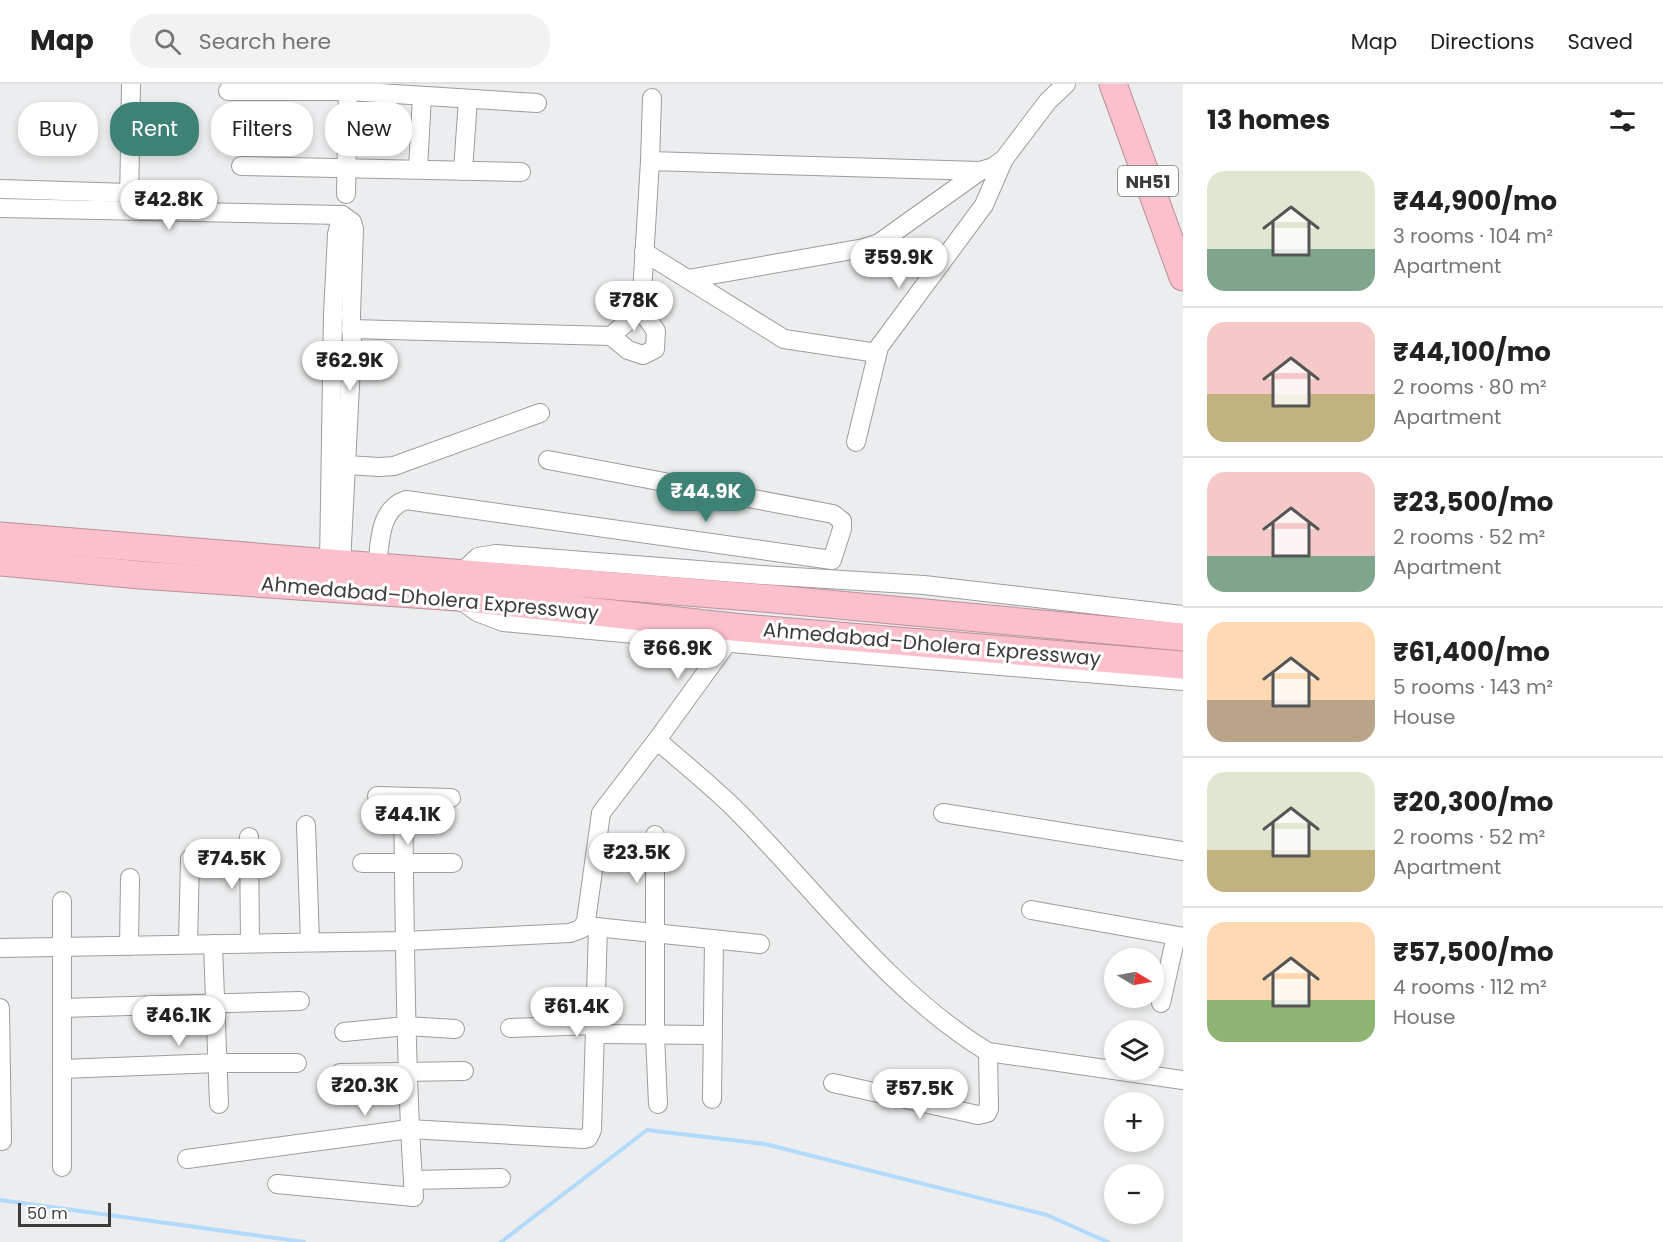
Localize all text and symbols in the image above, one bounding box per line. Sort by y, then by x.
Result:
search box [130,14,550,68]
text: Map [30,21,94,60]
icon: search [151,25,184,58]
text: Search here [199,26,331,57]
text: Map [1351,27,1397,56]
text: Directions [1430,27,1534,56]
text: Saved [1567,27,1633,56]
chip: Buy [18,102,98,156]
chip: Rent [110,102,199,156]
chip: Filters [211,102,313,156]
chip: New [325,102,412,156]
text: 13 homes [1207,102,1330,138]
icon: filters [1606,104,1639,137]
road number: NH51 [1118,166,1178,196]
pin: ₹42.8K [120,180,218,231]
text: ₹44,900/mo [1393,183,1557,219]
text: ₹42.8K [134,185,204,213]
icon: home [1255,195,1327,267]
text: 3 rooms · 104 m² [1393,222,1553,250]
pin: ₹59.9K [850,238,948,289]
text: ₹59.9K [864,243,934,271]
text: Apartment [1393,252,1501,280]
pin: ₹78K [598,281,670,332]
text: ₹78K [609,286,659,314]
text: ₹44,100/mo [1393,334,1551,370]
pin: ₹62.9K [301,341,399,392]
text: ₹62.9K [316,346,384,374]
icon: home [1255,346,1327,418]
text: 2 rooms · 80 m² [1393,373,1547,401]
text: Apartment [1393,403,1501,431]
pin: ₹44.9K [657,472,755,523]
text: ₹44.9K [671,477,741,505]
text: ₹23,500/mo [1393,484,1553,520]
icon: home [1255,496,1327,568]
text: 2 rooms · 52 m² [1393,523,1545,551]
text: Apartment [1393,553,1501,581]
street label: Ahmedabad–Dholera Expressway [260,569,600,627]
street label: Ahmedabad–Dholera Expressway [762,615,1102,673]
pin: ₹66.9K [629,629,727,680]
text: ₹66.9K [643,634,713,662]
text: ₹61,400/mo [1393,634,1550,670]
icon: home [1255,646,1327,718]
text: 5 rooms · 143 m² [1393,673,1553,701]
text: House [1393,703,1455,731]
text: ₹20,300/mo [1393,784,1553,820]
pin: ₹44.1K [359,795,457,846]
icon: home [1255,796,1327,868]
text: ₹44.1K [375,800,441,828]
text: 2 rooms · 52 m² [1393,823,1545,851]
pin: ₹23.5K [588,833,686,884]
text: ₹23.5K [603,838,671,866]
pin: ₹74.5K [183,839,281,890]
text: ₹74.5K [198,844,266,872]
text: Apartment [1393,853,1501,881]
text: ₹57,500/mo [1393,934,1554,970]
icon: home [1255,946,1327,1018]
north arrow [1104,948,1164,1008]
map controls [1104,948,1164,1224]
text: 4 rooms · 112 m² [1393,973,1547,1001]
pin: ₹61.4K [528,987,626,1038]
text: ₹61.4K [544,992,610,1020]
pin: ₹46.1K [130,996,228,1047]
text: ₹46.1K [146,1001,212,1029]
text: House [1393,1003,1455,1031]
button: layers [1104,1020,1164,1080]
pin: ₹20.3K [316,1066,414,1117]
pin: ₹57.5K [871,1069,969,1120]
text: ₹20.3K [331,1071,399,1099]
text: ₹57.5K [886,1074,954,1102]
button: + [1104,1092,1164,1152]
button: − [1104,1164,1164,1224]
scale bar [18,1200,111,1228]
text: 50 m [27,1202,68,1225]

